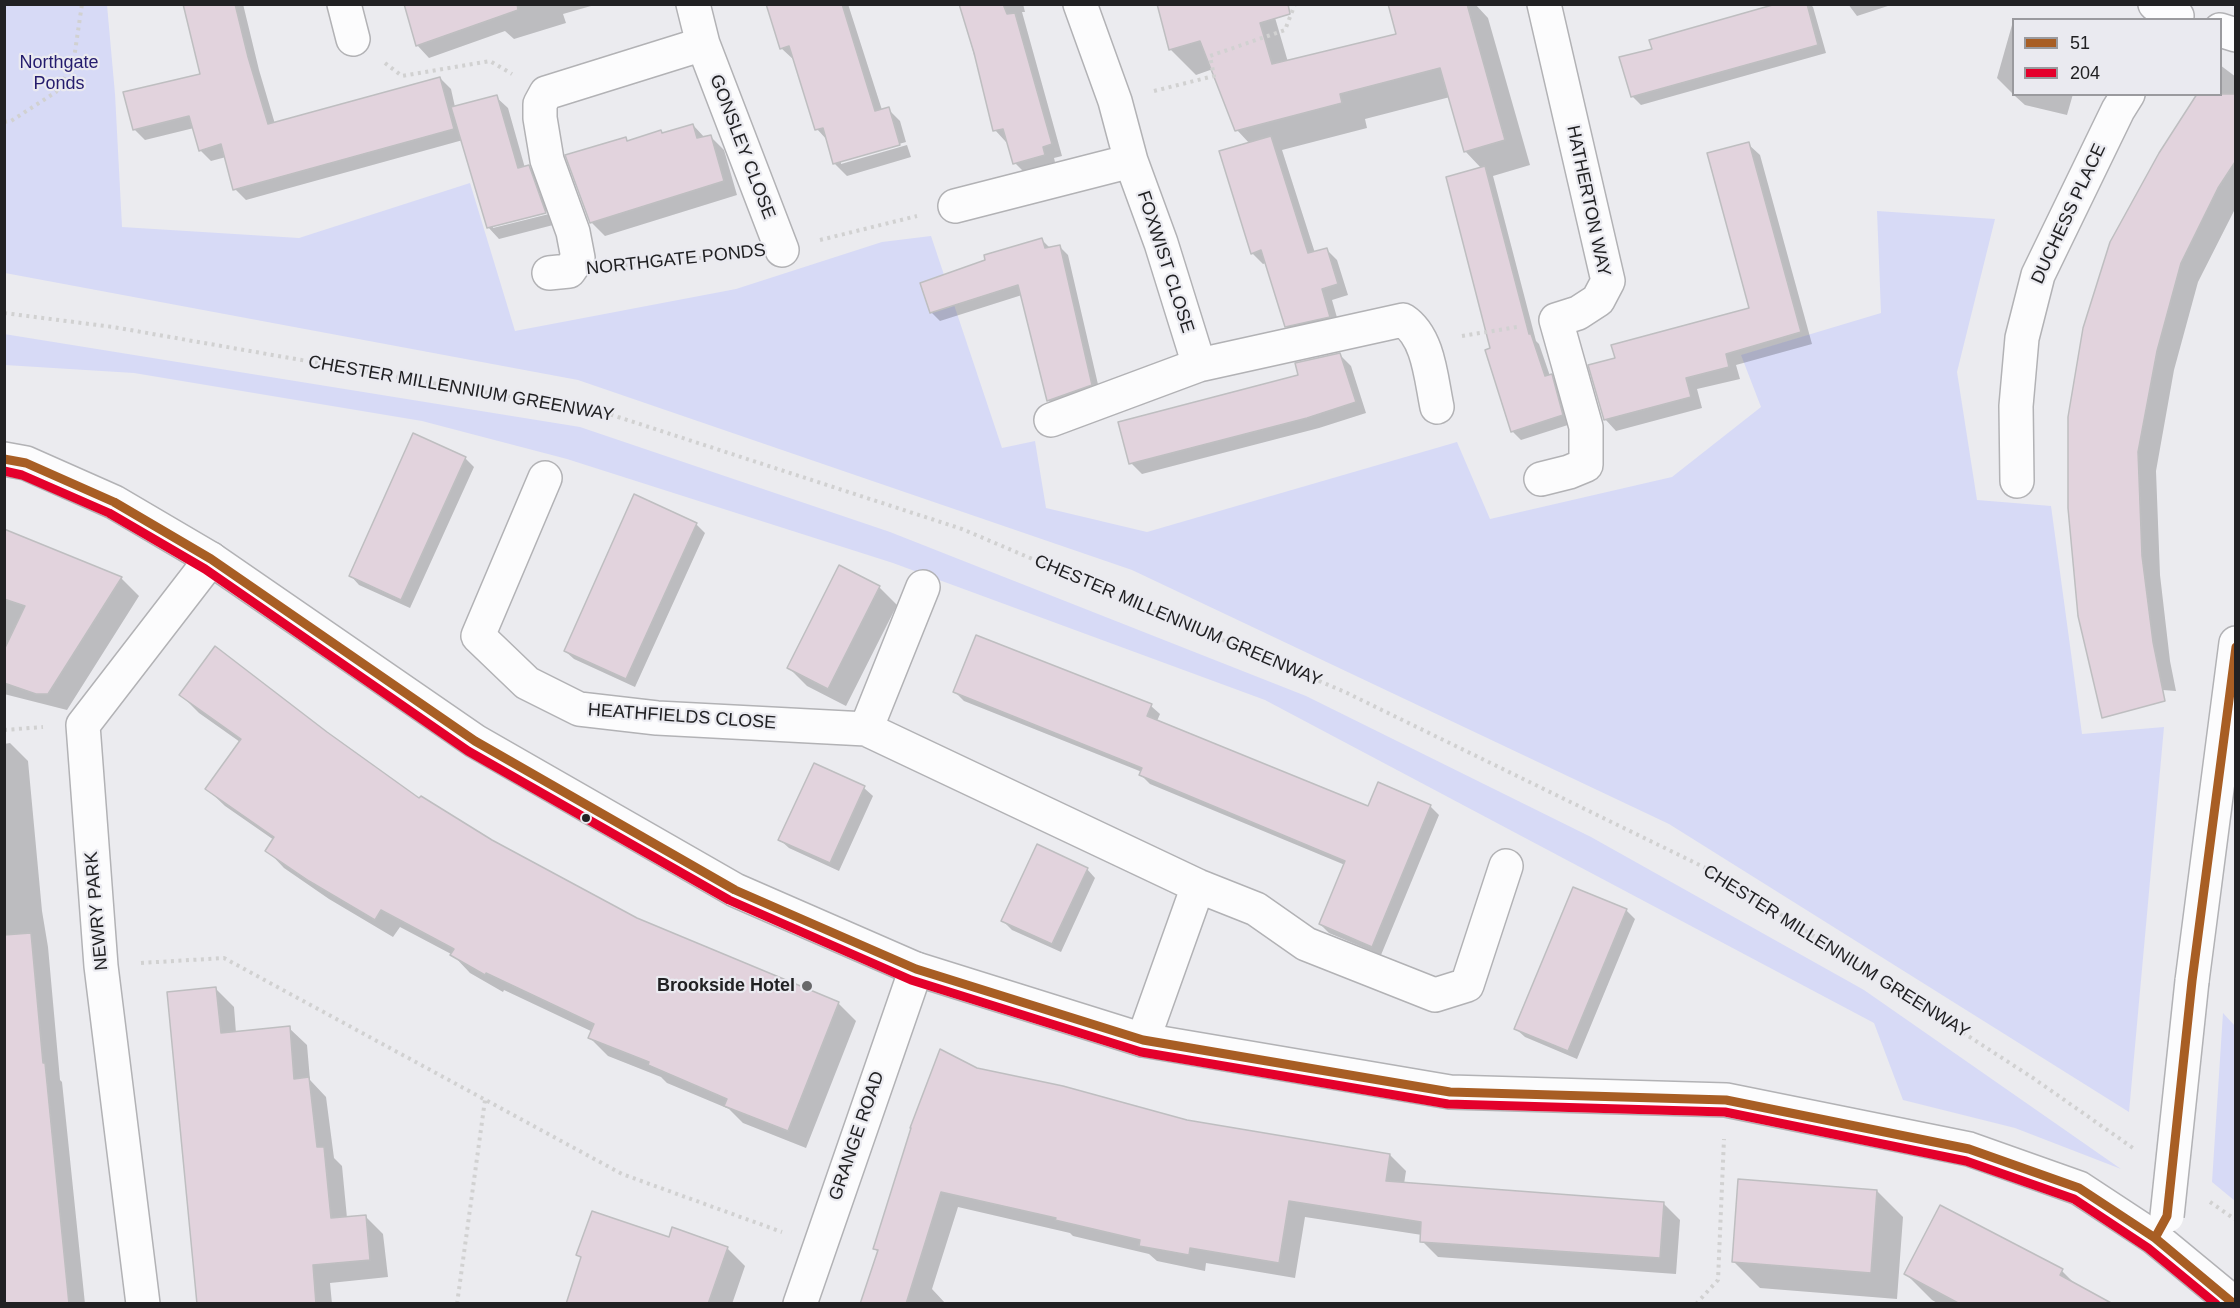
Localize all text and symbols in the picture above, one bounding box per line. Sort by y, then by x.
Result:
legend [2012,18,2222,96]
text: 51 [2070,33,2090,53]
park label: Northgate Ponds [19,52,99,94]
text: 204 [2070,63,2100,83]
street label: GONSLEY CLOSE [704,72,780,222]
street label: HATHERTON WAY [1561,123,1615,279]
street label: DUCHESS PLACE [2027,141,2111,287]
street label: FOXWIST CLOSE [1132,188,1198,336]
street label: NORTHGATE PONDS [585,240,767,280]
street label: CHESTER MILLENNIUM GREENWAY [306,351,616,427]
street label: CHESTER MILLENNIUM GREENWAY [1031,550,1325,692]
street label: HEATHFIELDS CLOSE [587,700,777,734]
unlabelled marker [580,812,592,824]
street label: NEWRY PARK [81,851,113,971]
street label: CHESTER MILLENNIUM GREENWAY [1699,861,1973,1043]
place label: Brookside Hotel [657,975,795,997]
marker: Brookside Hotel [800,979,814,993]
street label: GRANGE ROAD [825,1069,889,1203]

